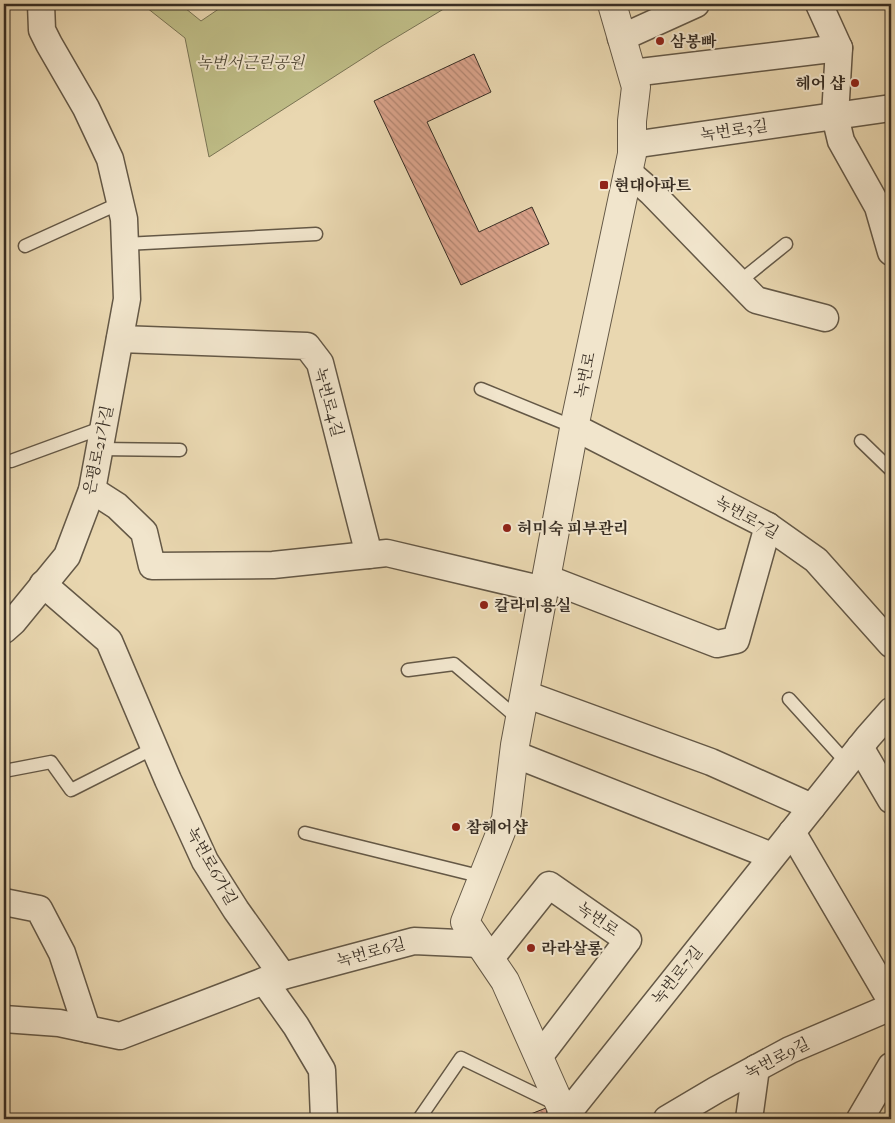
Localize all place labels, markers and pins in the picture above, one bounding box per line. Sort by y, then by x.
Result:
place label: 삼봉빠 [670,32,717,51]
marker: 삼봉빠 [654,35,666,47]
place label: 헤어 샵 [795,74,846,93]
marker: 헤어 샵 [849,77,861,89]
place label: 현대아파트 [614,176,692,195]
marker: 현대아파트 [598,179,610,191]
place label: 허미숙 피부관리 [517,519,629,538]
marker: 허미숙 피부관리 [501,522,513,534]
place label: 칼라미용실 [494,596,571,615]
marker: 칼라미용실 [478,599,490,611]
place label: 참헤어샵 [466,818,528,837]
marker: 참헤어샵 [450,821,462,833]
place label: 라라살롱 [541,939,603,958]
marker: 라라살롱 [525,942,537,954]

